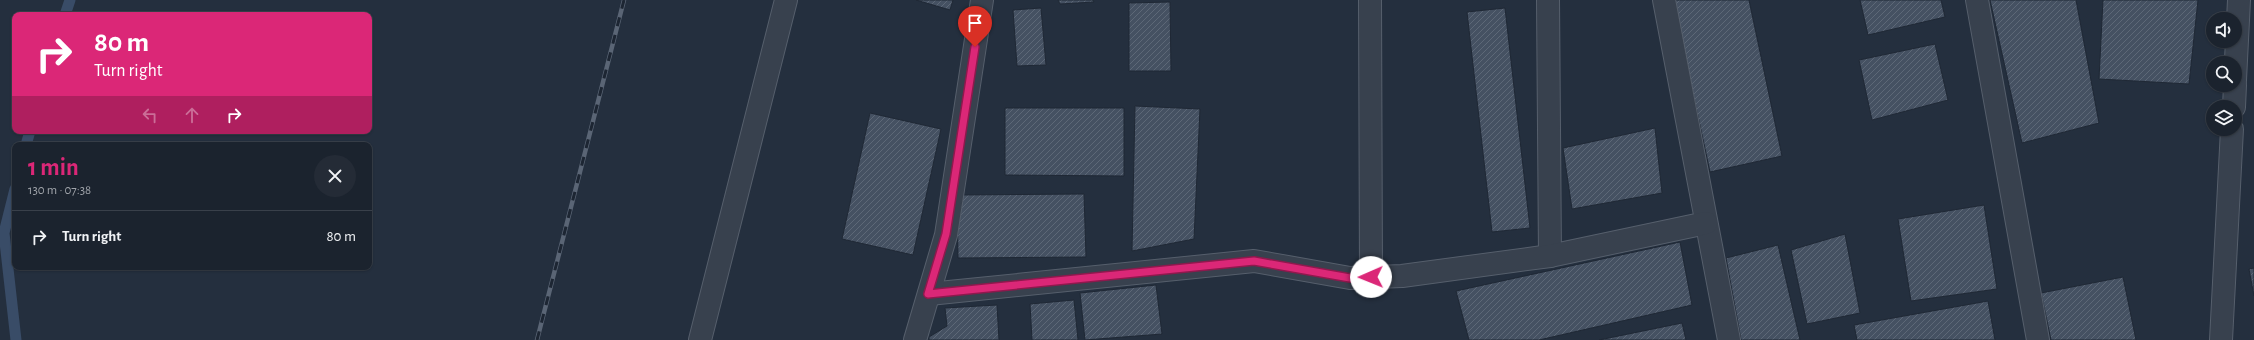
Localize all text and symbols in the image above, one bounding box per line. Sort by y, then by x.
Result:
pin [958,6,992,47]
icon: arrive [964,12,986,34]
map controls [2206,12,2242,136]
button: sound [2206,12,2242,48]
icon: right [28,28,80,80]
text: 80 m [94,29,149,57]
button: search [2206,56,2242,92]
text: Turn right [94,62,163,80]
button: layers [2206,100,2242,136]
icon: left [139,104,161,126]
icon: ahead [181,104,203,126]
icon: right [223,104,245,126]
button: close [314,155,356,197]
text: 1 min [28,156,79,180]
text: 130 m · 07:38 [28,184,91,197]
icon: right [28,226,50,248]
text: Turn right [62,229,121,244]
text: 80 m [326,229,356,244]
position arrow [1350,256,1392,298]

